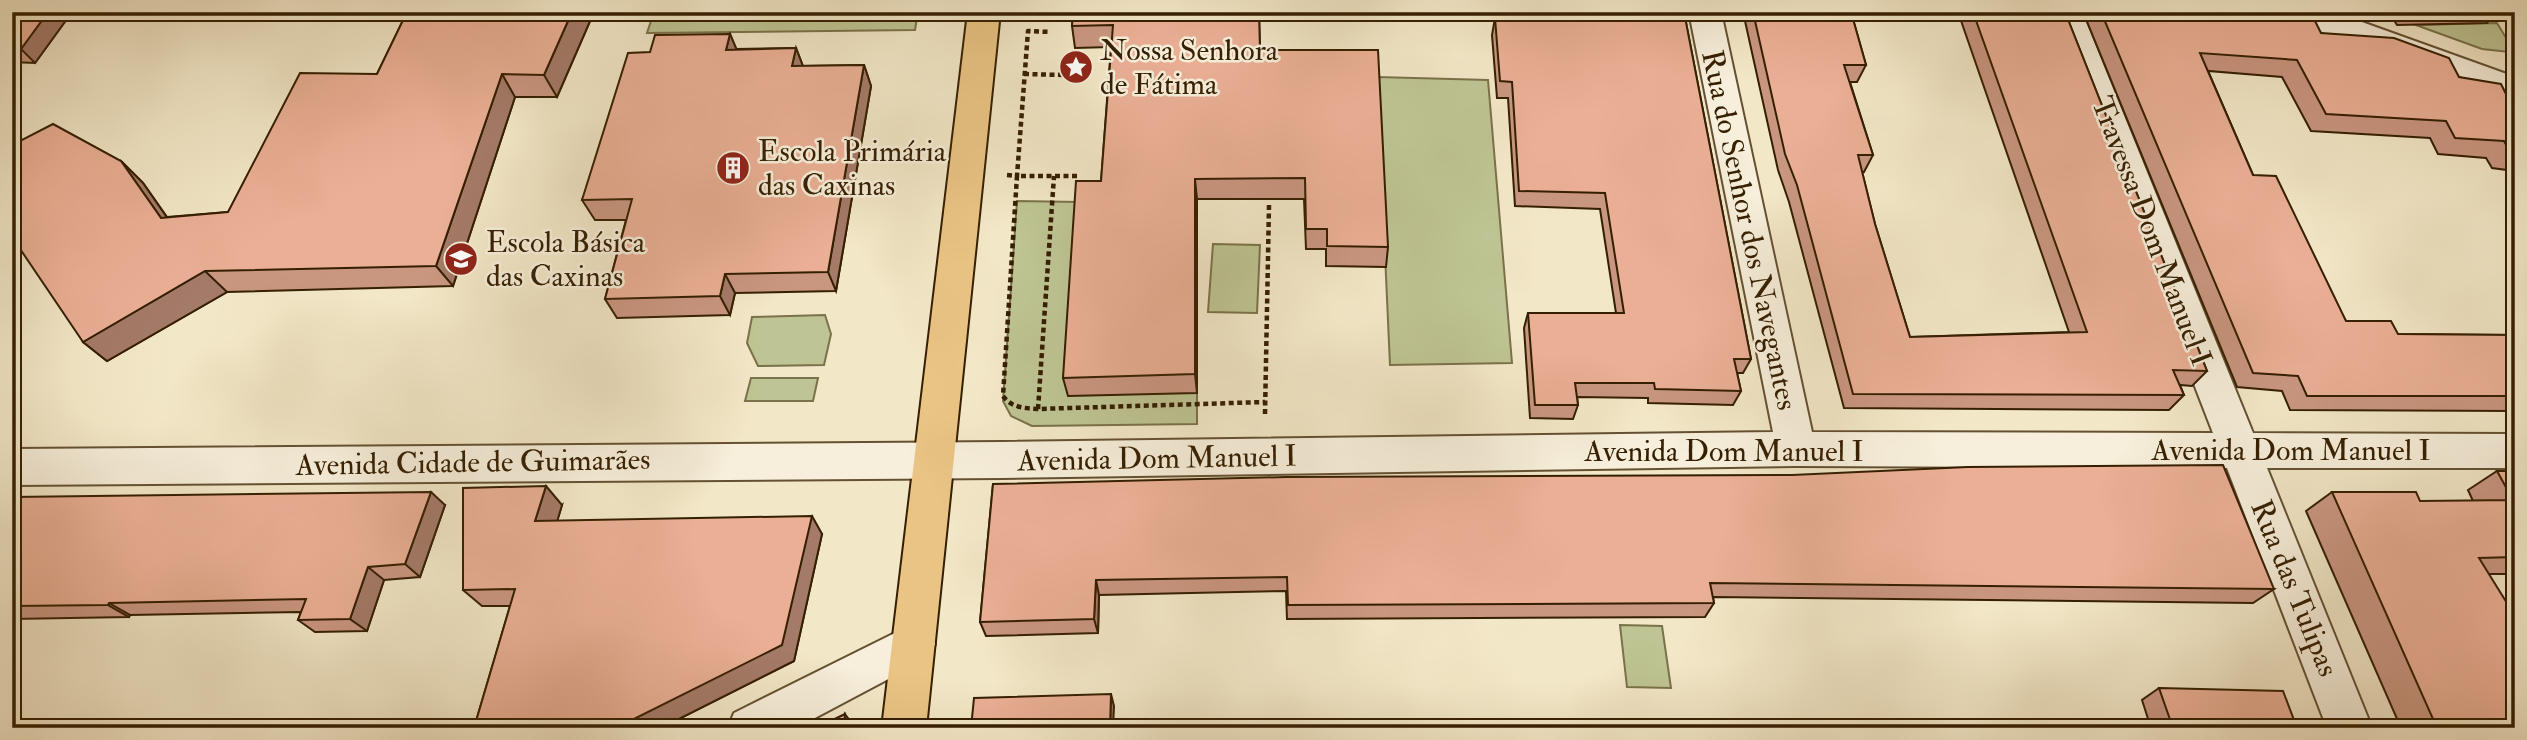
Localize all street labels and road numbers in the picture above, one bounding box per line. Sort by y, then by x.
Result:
street label: Rua do Senhor dos Navegantes [1693,47,1806,414]
street label: Travessa Dom Manuel I [2083,91,2220,371]
street label: Avenida Dom Manuel I [2150,432,2431,469]
street label: Avenida Dom Manuel I [1583,433,1864,470]
street label: Avenida Dom Manuel I [1016,438,1297,479]
street label: Avenida Cidade de Guimarães [294,441,651,484]
street label: Rua das Tulipas [2242,495,2347,682]

